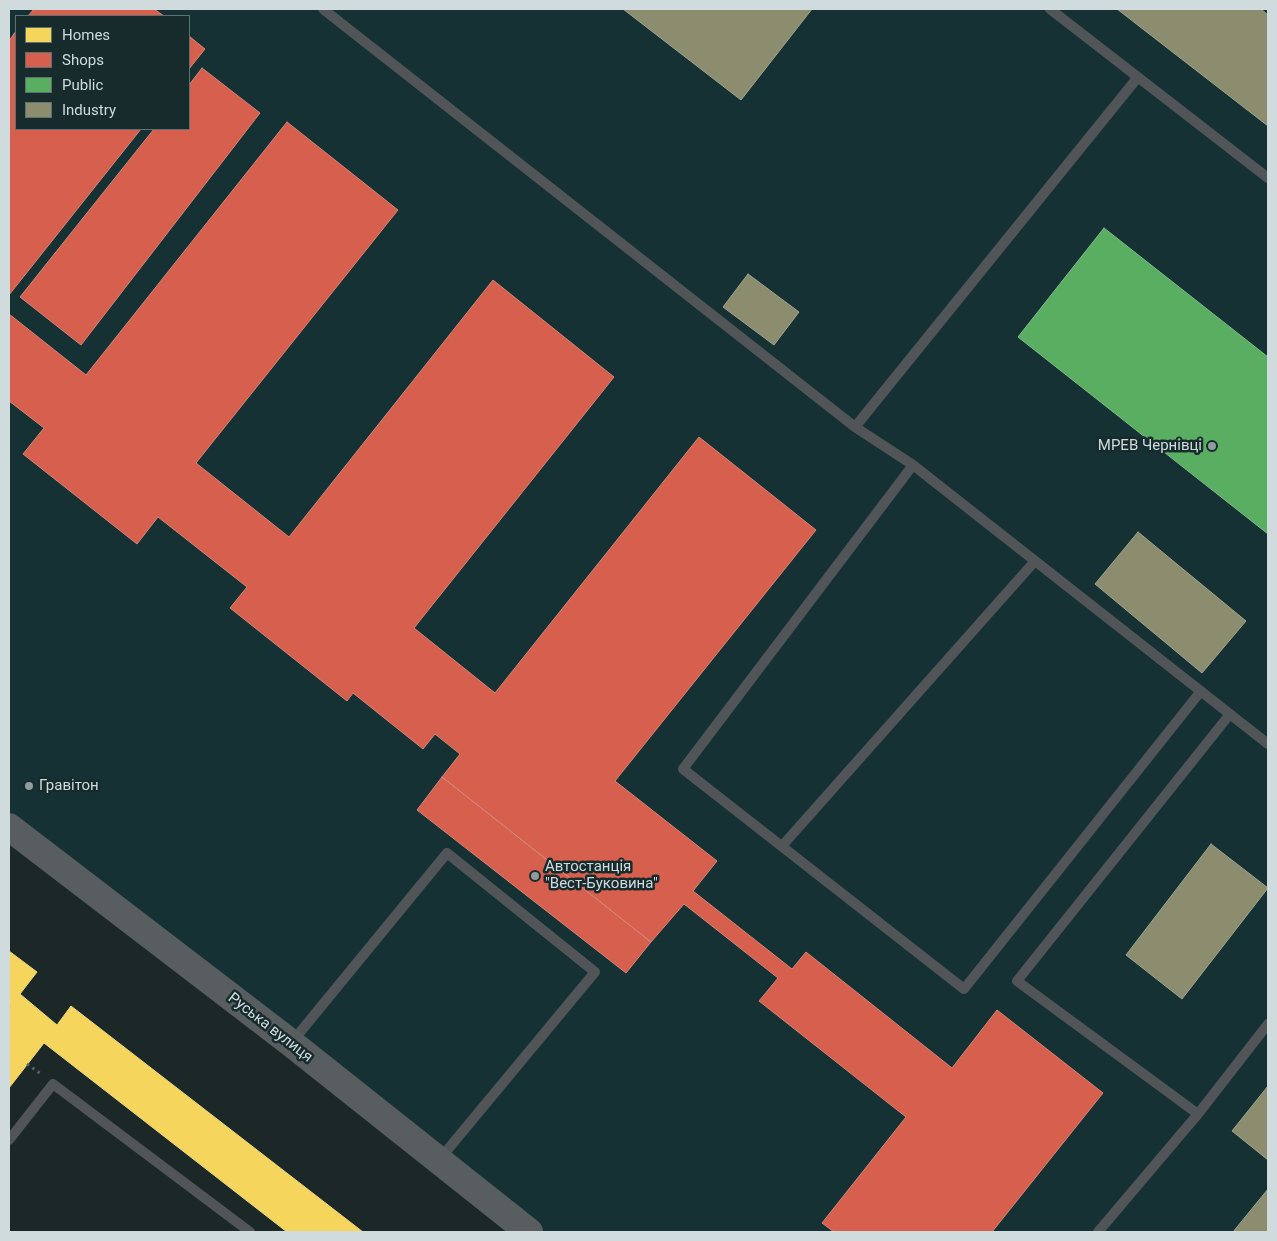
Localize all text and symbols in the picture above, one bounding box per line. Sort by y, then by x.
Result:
legend [15,15,190,130]
text: Homes [62,26,110,44]
text: Shops [62,51,104,69]
text: Public [62,76,103,94]
text: Industry [62,101,116,119]
place label: МРЕВ Чернівці [1098,437,1202,455]
marker: МРЕВ Чернівці [1206,440,1218,452]
place label: Гравітон [39,777,99,795]
marker: Гравітон [23,780,35,792]
place label: Автостанція "Вест-Буковина" [545,858,658,893]
marker: Автостанція "Вест-Буковина" [529,870,541,882]
street label: Руська вулиця [224,989,316,1067]

